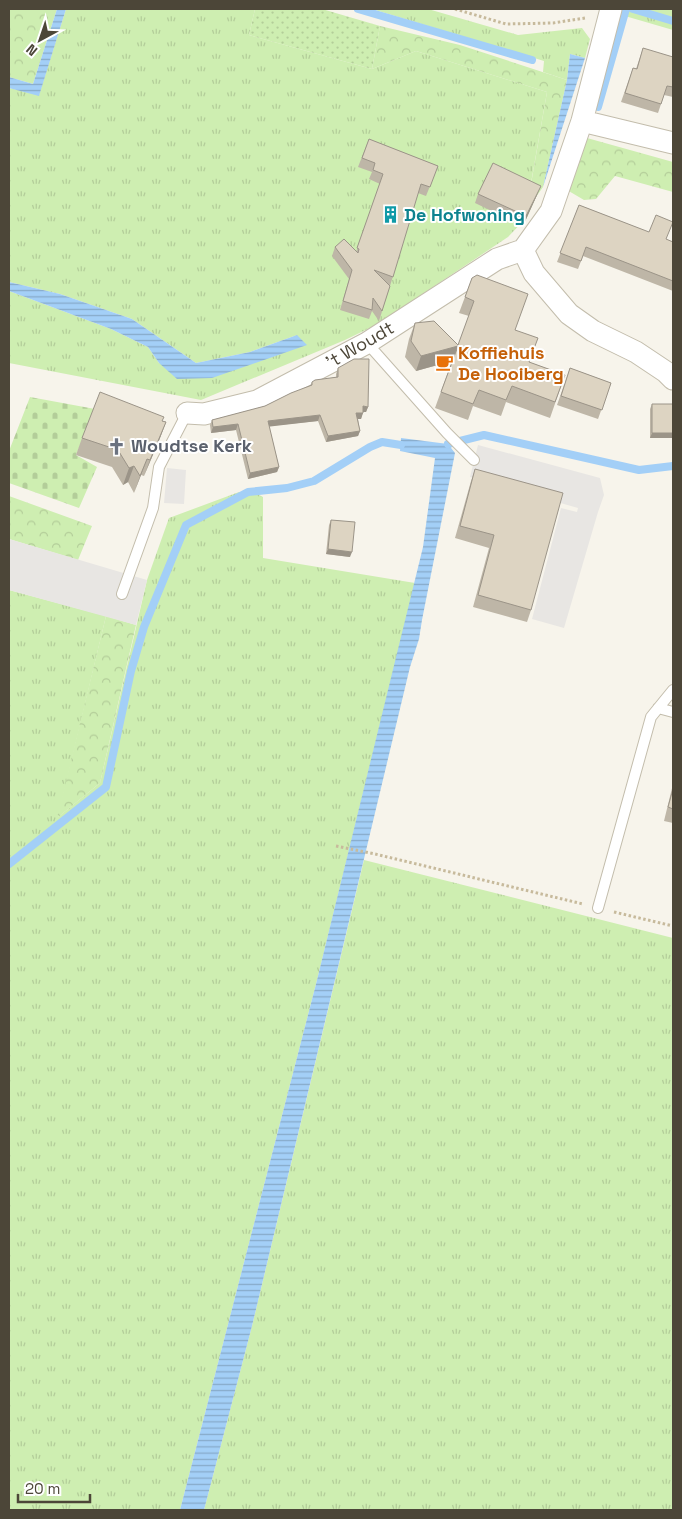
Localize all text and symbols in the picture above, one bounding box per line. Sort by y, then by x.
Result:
north arrow [15,15,65,65]
text: N [22,40,41,60]
place label: De Hofwoning [404,203,525,226]
building icon: De Hofwoning [380,205,400,225]
street label: 't Woudt [322,316,398,373]
place label: Koffiehuis De Hooiberg [458,341,564,385]
cafe icon: Koffiehuis De Hooiberg [434,353,454,373]
place label: Woudtse Kerk [131,434,252,457]
church icon: Woudtse Kerk [107,436,127,456]
scale bar [18,1472,90,1504]
text: 20 m [25,1479,60,1498]

